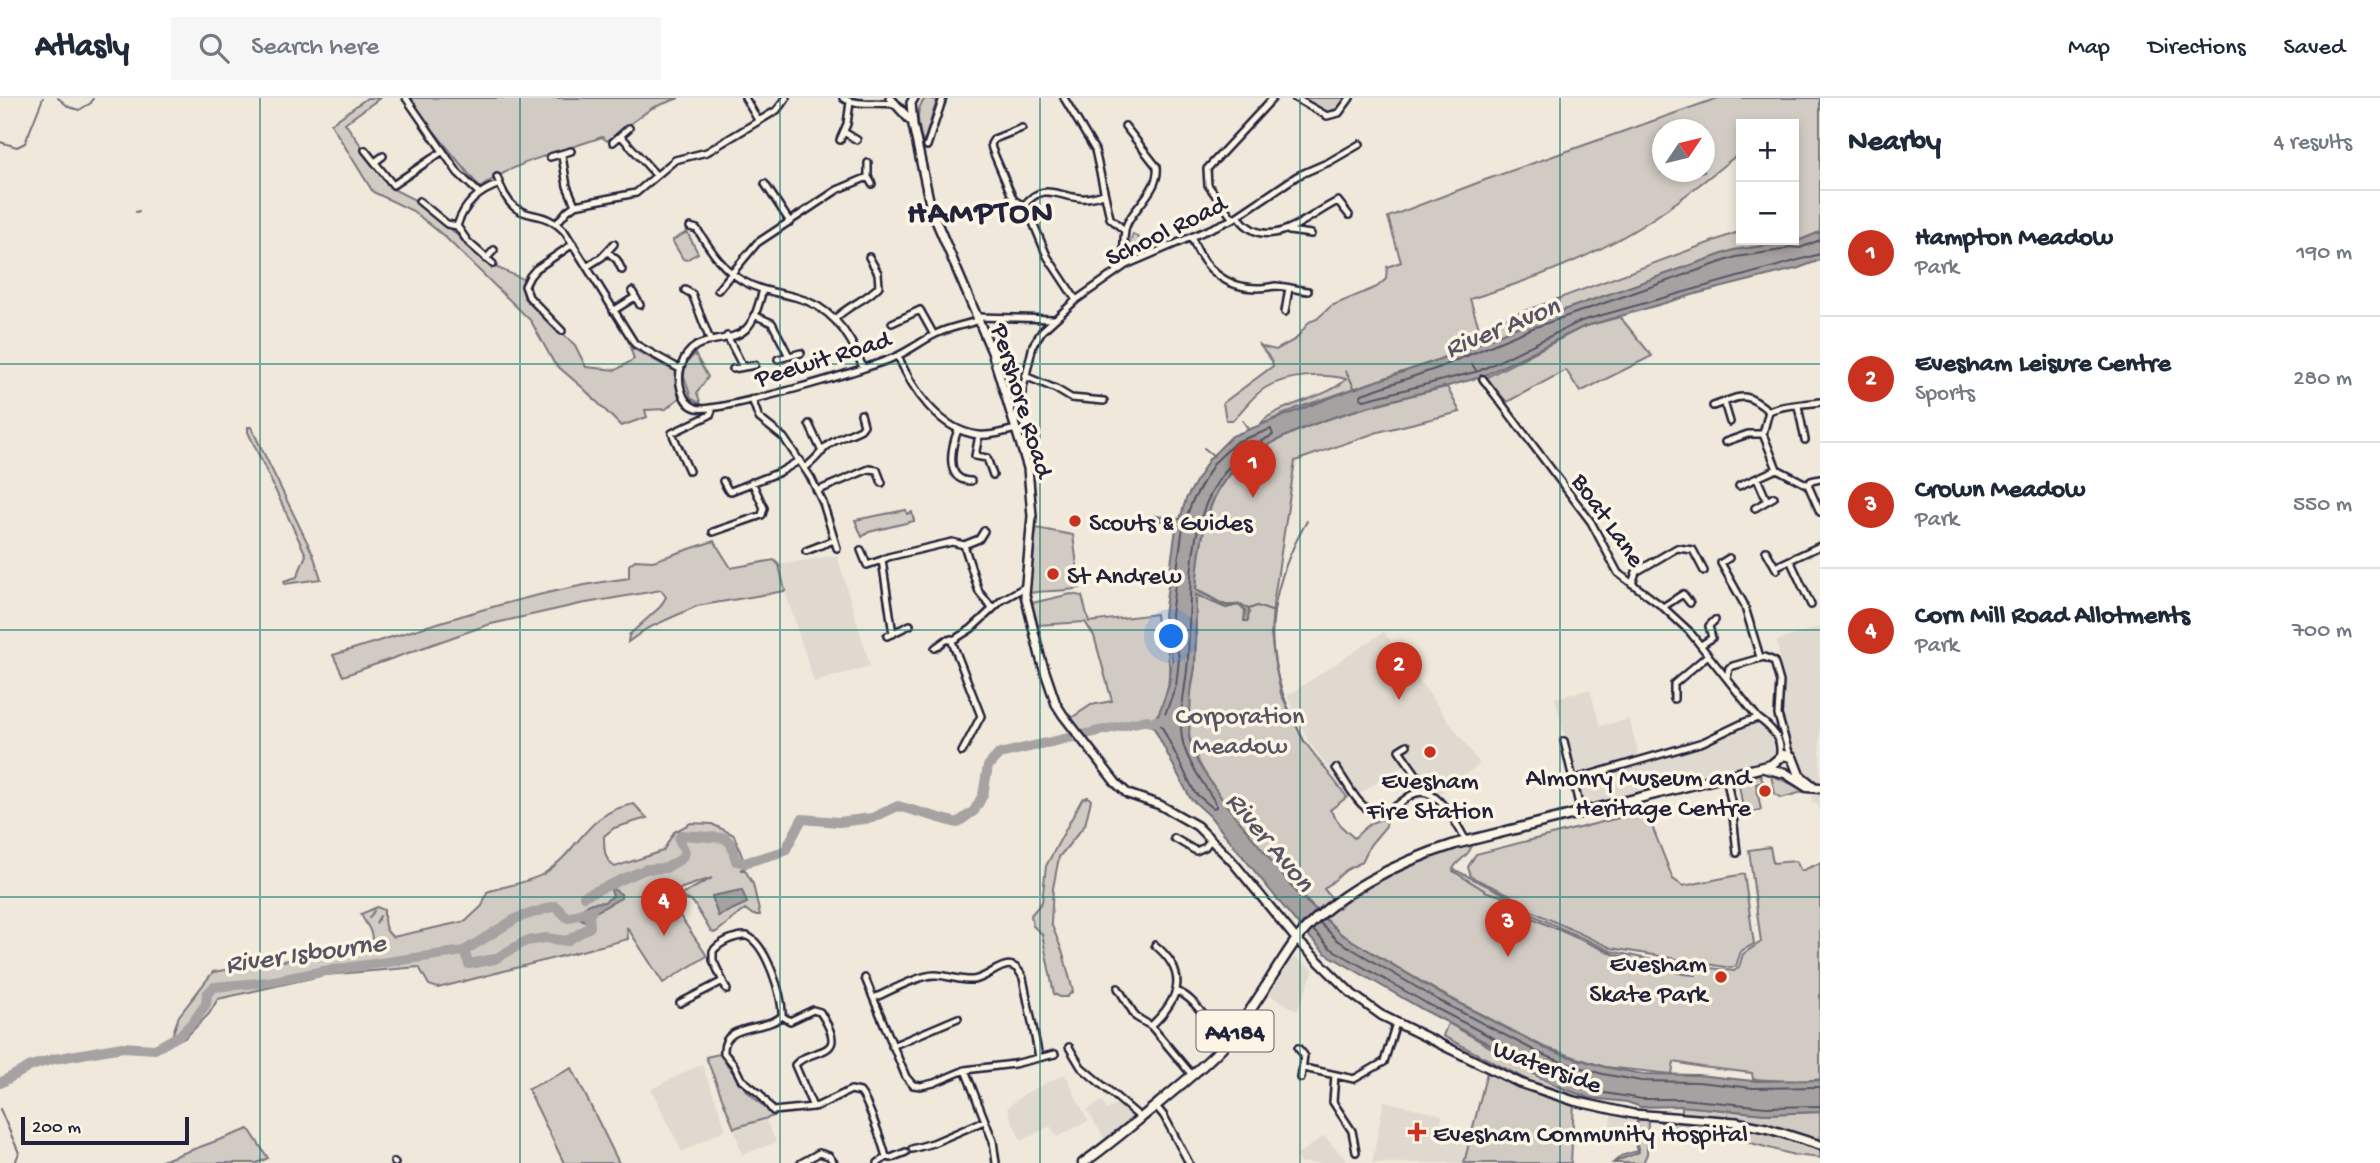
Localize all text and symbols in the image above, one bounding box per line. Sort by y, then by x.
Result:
search box [171,17,661,80]
text: Atlasly [35,29,129,67]
icon: search [195,29,233,67]
text: Search here [251,33,379,64]
text: Map [2068,34,2110,63]
text: Directions [2148,34,2246,63]
text: Saved [2284,34,2345,63]
north arrow [1652,119,1715,182]
map controls [1736,119,1799,245]
button: + [1736,119,1799,182]
text: Nearby [1848,126,1941,161]
text: 4 results [2273,130,2352,157]
button: − [1736,182,1799,245]
street label: School Road [1102,190,1234,276]
district label: HAMPTON [907,196,1055,234]
text: Hampton Meadow [1915,224,2113,255]
text: 1 [1866,240,1876,267]
text: 190 m [2296,240,2352,267]
text: Park [1915,255,1959,282]
water label: River Avon [1441,291,1566,367]
street label: Pershore Road [981,320,1058,484]
street label: Peewit Road [751,325,897,397]
text: Evesham Leisure Centre [1915,350,2171,381]
text: 2 [1865,366,1877,393]
text: 280 m [2293,366,2352,393]
text: Sports [1915,381,1975,408]
pin: 1 [1230,440,1276,498]
street label: Boat Lane [1562,468,1650,575]
text: Crown Meadow [1915,476,2085,507]
text: 3 [1865,492,1877,519]
text: 550 m [2293,492,2352,519]
text: Park [1915,507,1959,534]
place label: Scouts & Guides [1089,510,1254,541]
marker: Scouts & Guides [1067,513,1083,529]
place label: St Andrew [1067,563,1182,594]
marker: St Andrew [1045,566,1061,582]
text: Corn Mill Road Allotments [1915,602,2190,633]
text: 4 [1866,618,1876,645]
text: 700 m [2292,618,2352,645]
your location [1154,619,1188,653]
text: Park [1915,633,1959,660]
pin: 2 [1376,642,1422,700]
park label: Corporation Meadow [1176,703,1305,764]
marker: Evesham Fire Station [1422,744,1438,760]
place label: Almonry Museum and Heritage Centre [1525,765,1753,826]
place label: Evesham Fire Station [1366,768,1494,829]
marker: Almonry Museum and Heritage Centre [1757,783,1773,799]
water label: River Avon [1217,786,1320,900]
pin: 4 [641,878,687,936]
pin: 3 [1485,899,1531,957]
water label: River Isbourne [223,928,389,983]
place label: Evesham Skate Park [1589,951,1709,1012]
marker: Evesham Skate Park [1713,969,1729,985]
road number: A4184 [1196,1010,1274,1051]
street label: Waterside [1488,1035,1606,1103]
scale bar [21,1114,189,1146]
text: 200 m [32,1117,81,1140]
place label: Evesham Community Hospital [1433,1121,1748,1152]
marker: Evesham Community Hospital [1407,1122,1427,1142]

